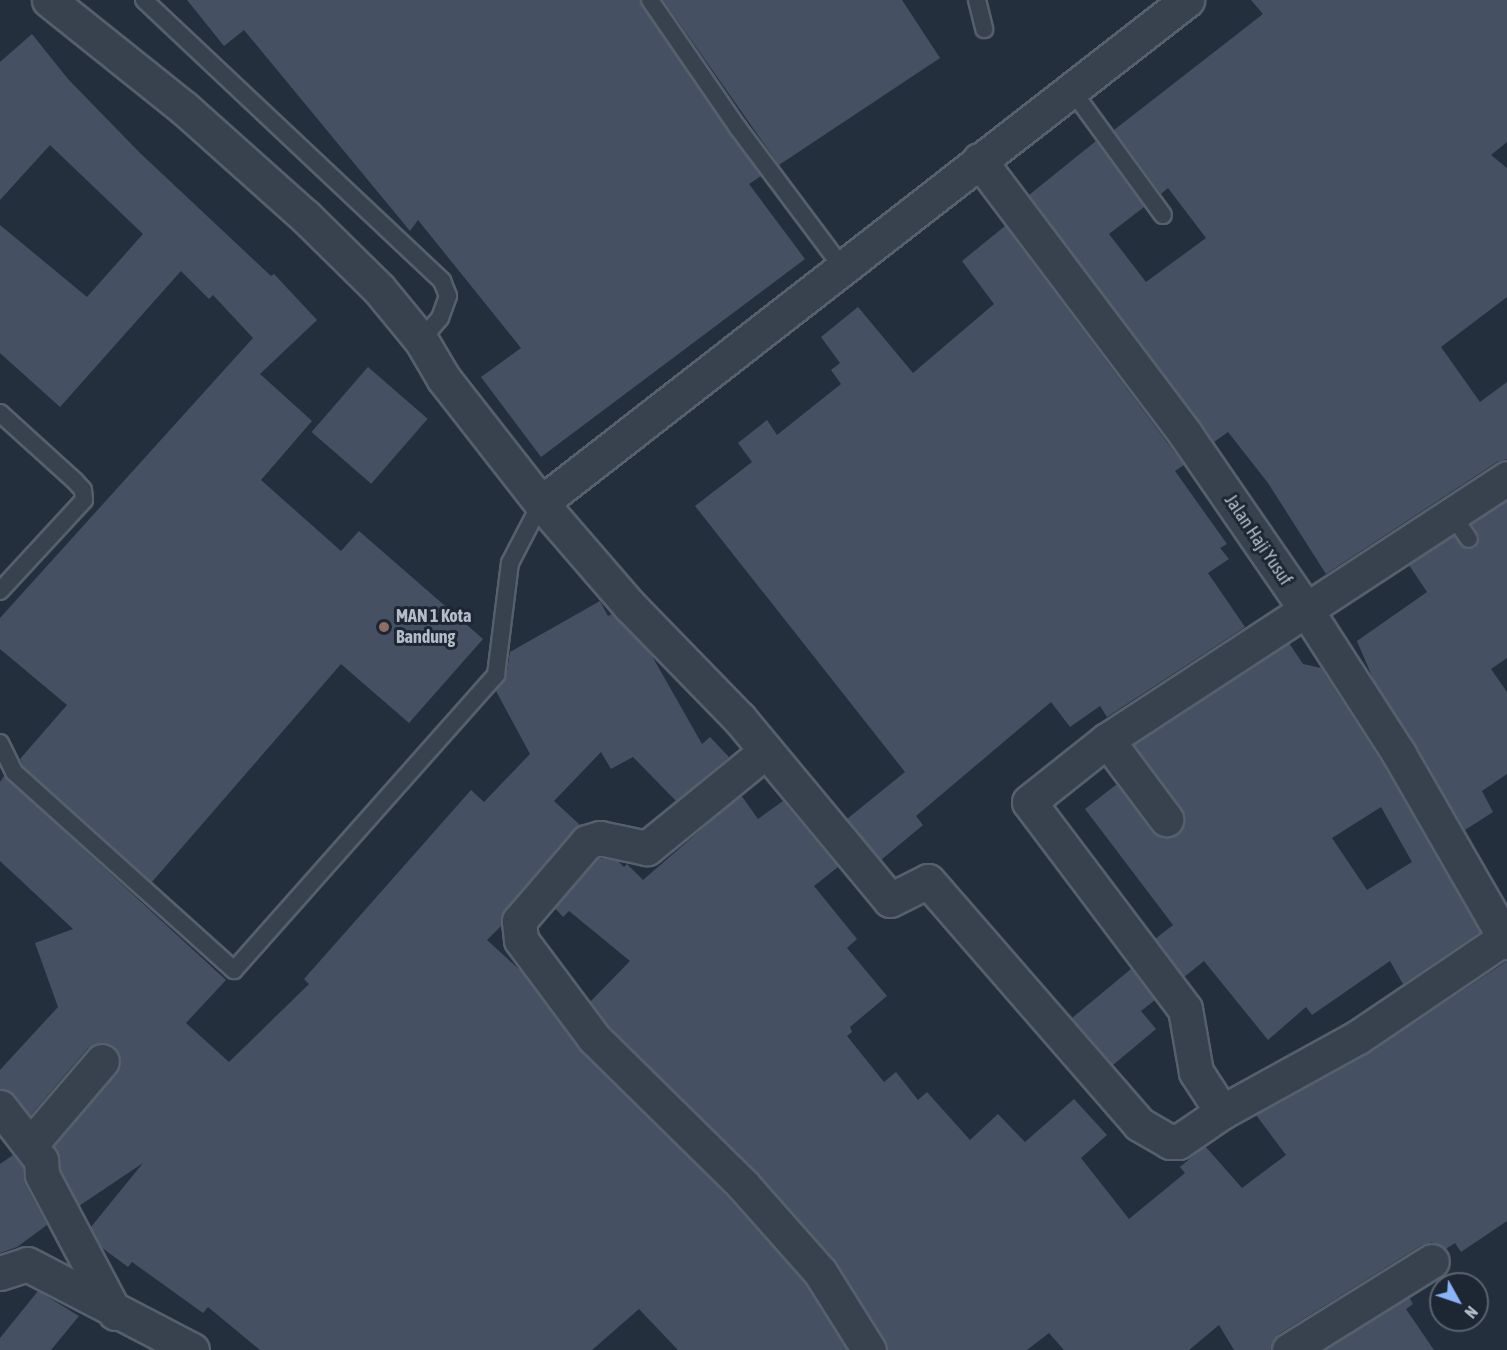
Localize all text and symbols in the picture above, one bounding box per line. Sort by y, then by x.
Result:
street label: Jalan Haji Yusuf [1220,491,1296,589]
place label: MAN 1 Kota Bandung [396,606,471,648]
marker: MAN 1 Kota Bandung [377,620,391,634]
north arrow [1429,1272,1489,1332]
text: N [1461,1303,1481,1322]

